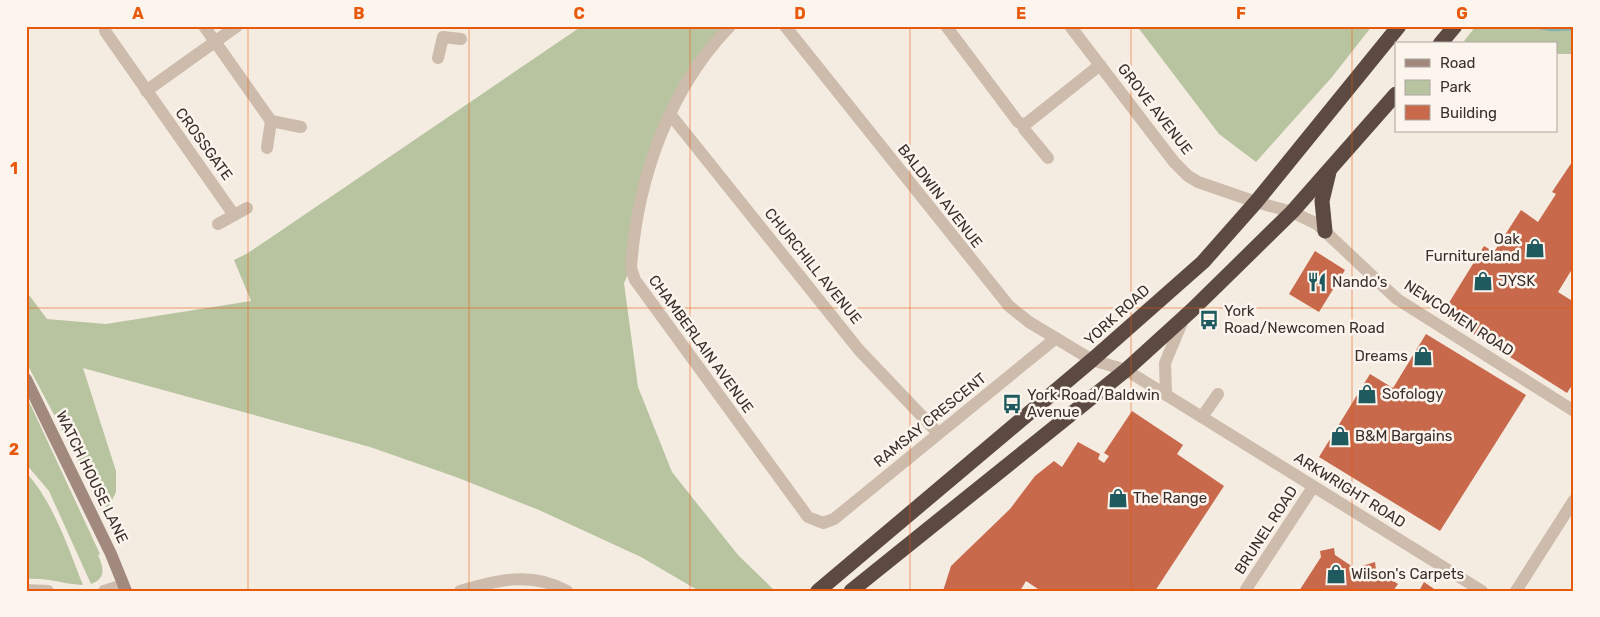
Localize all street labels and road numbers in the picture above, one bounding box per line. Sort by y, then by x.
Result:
street label: GROVE AVENUE [1114,60,1196,158]
street label: CROSSGATE [172,104,236,184]
street label: BALDWIN AVENUE [894,141,986,251]
street label: CHURCHILL AVENUE [761,204,865,328]
street label: CHAMBERLAIN AVENUE [645,271,757,417]
street label: NEWCOMEN ROAD [1401,276,1517,360]
street label: YORK ROAD [1081,281,1153,349]
street label: RAMSAY CRESCENT [870,369,990,471]
street label: WATCH HOUSE LANE [52,408,132,546]
street label: ARKWRIGHT ROAD [1291,448,1409,532]
street label: BRUNEL ROAD [1231,482,1301,578]

